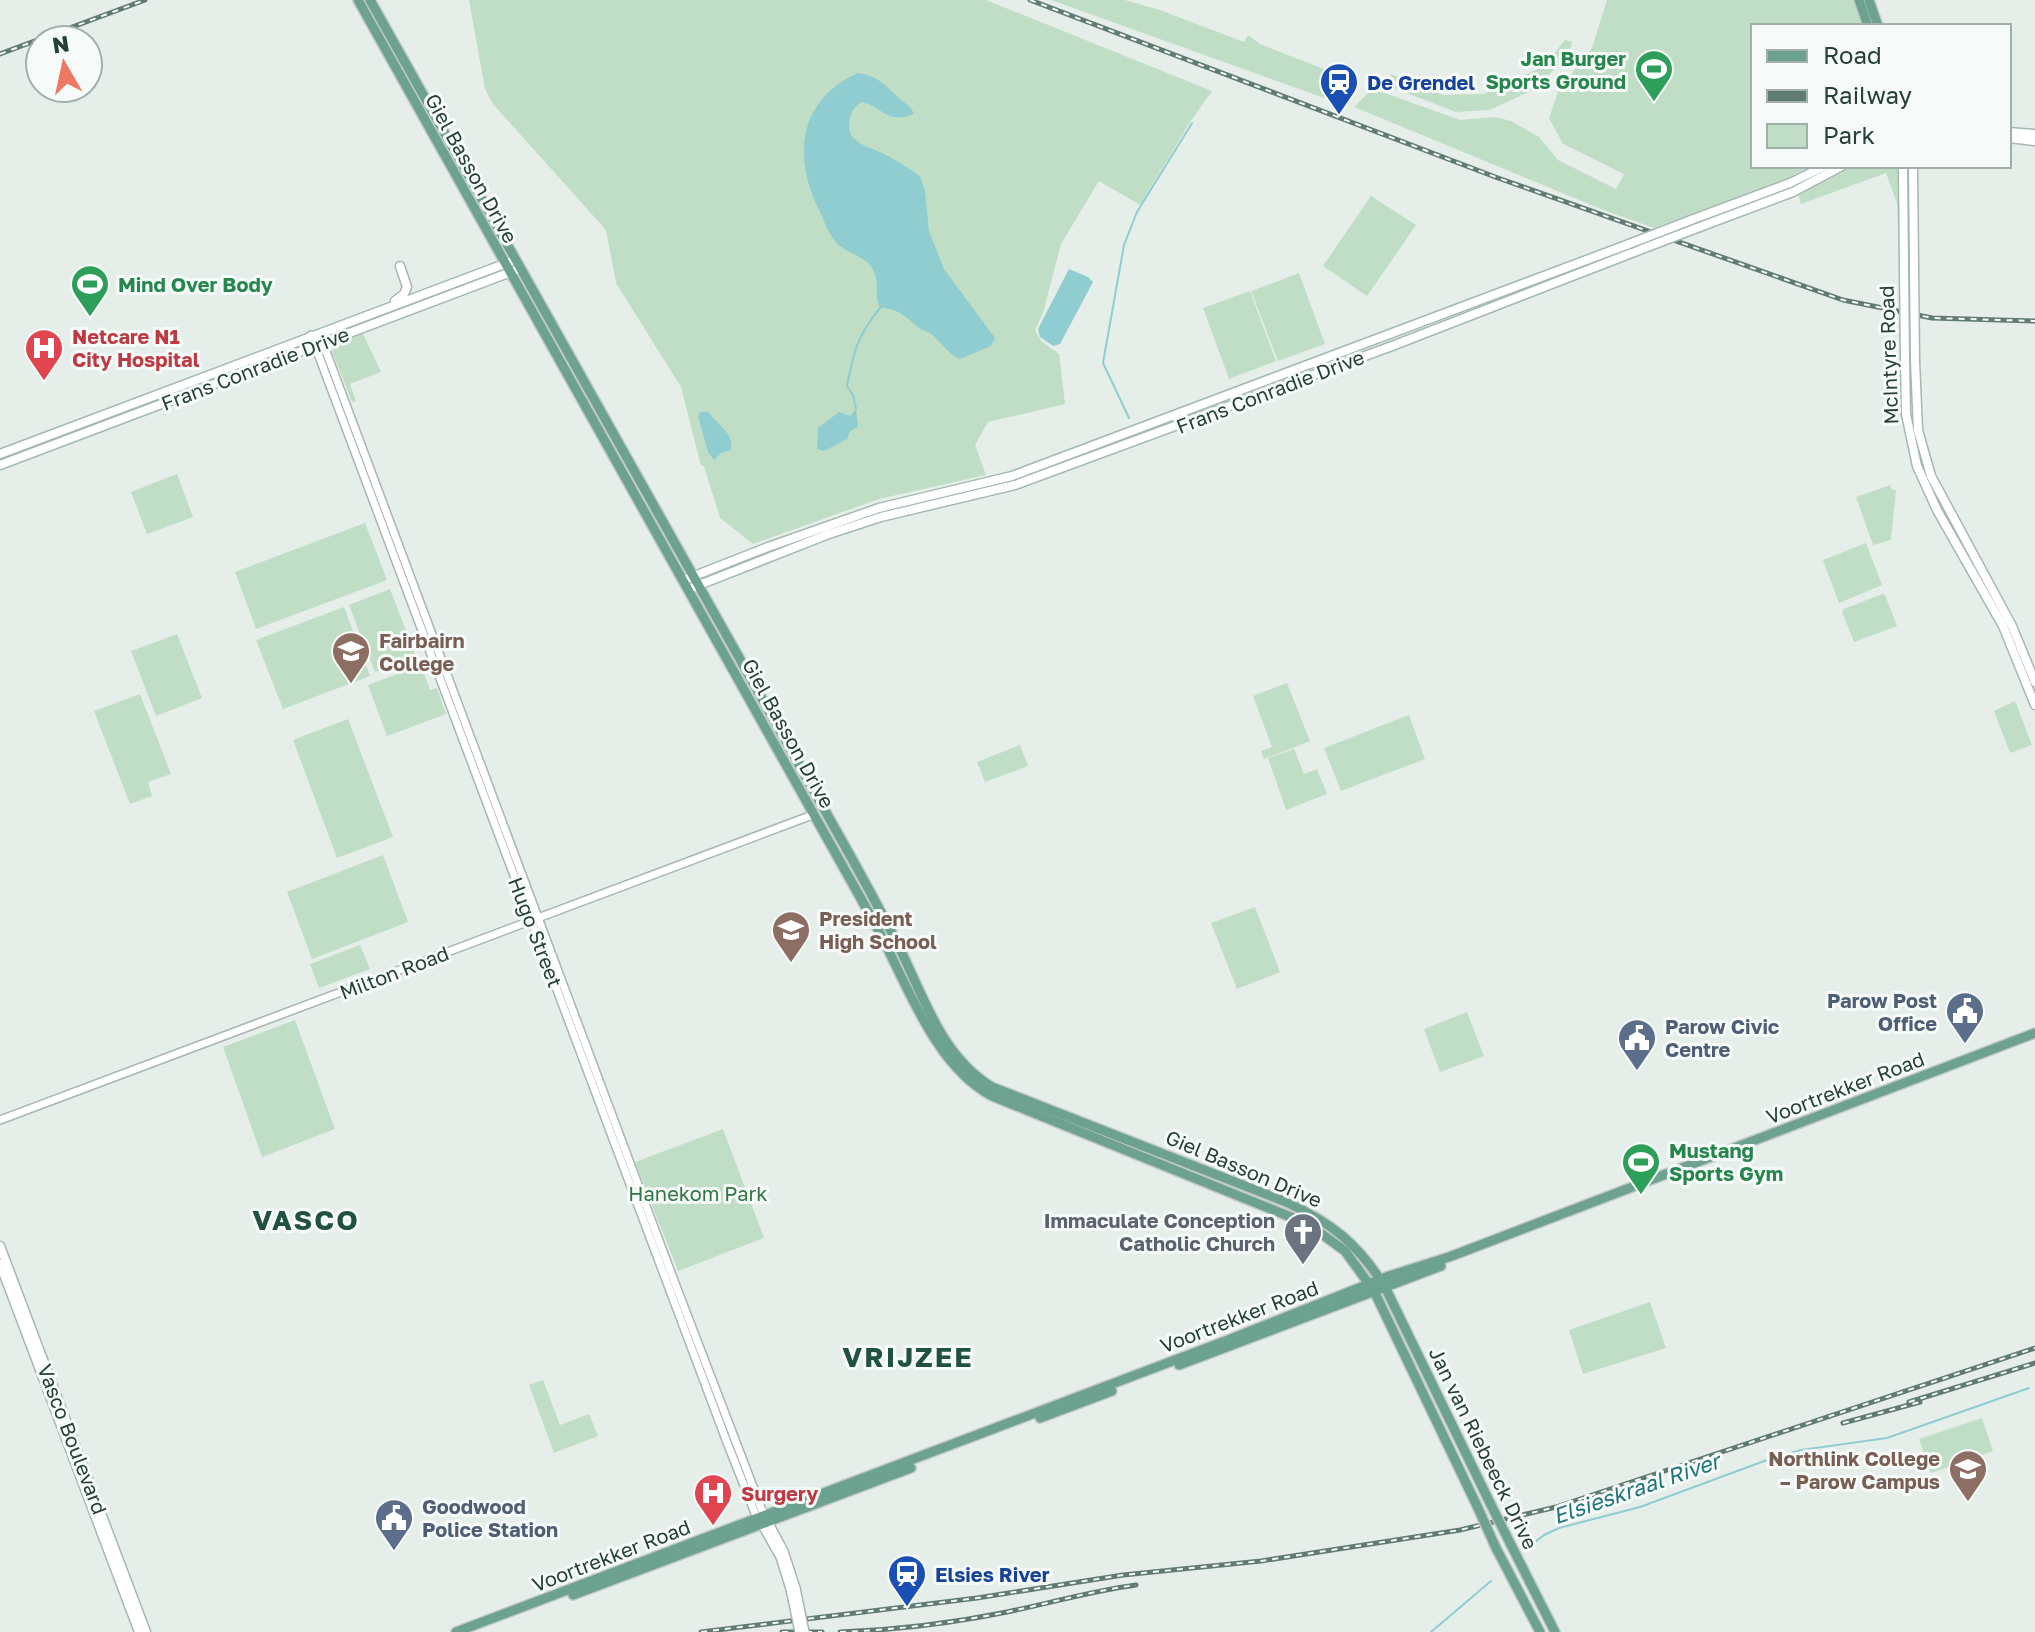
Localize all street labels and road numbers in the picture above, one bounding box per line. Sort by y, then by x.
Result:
street label: Giel Basson Drive [421,89,523,247]
street label: McIntyre Road [1874,285,1902,425]
street label: Frans Conradie Drive [158,321,352,415]
street label: Frans Conradie Drive [1173,344,1367,438]
street label: Giel Basson Drive [738,654,840,812]
street label: Hugo Street [504,874,568,990]
street label: Milton Road [336,940,452,1004]
street label: Voortrekker Road [1763,1046,1927,1128]
street label: Giel Basson Drive [1162,1124,1326,1212]
street label: Voortrekker Road [1157,1275,1321,1357]
street label: Jan van Riebeeck Drive [1425,1343,1543,1553]
street label: Vasco Boulevard [33,1361,113,1517]
street label: Voortrekker Road [529,1514,693,1596]

